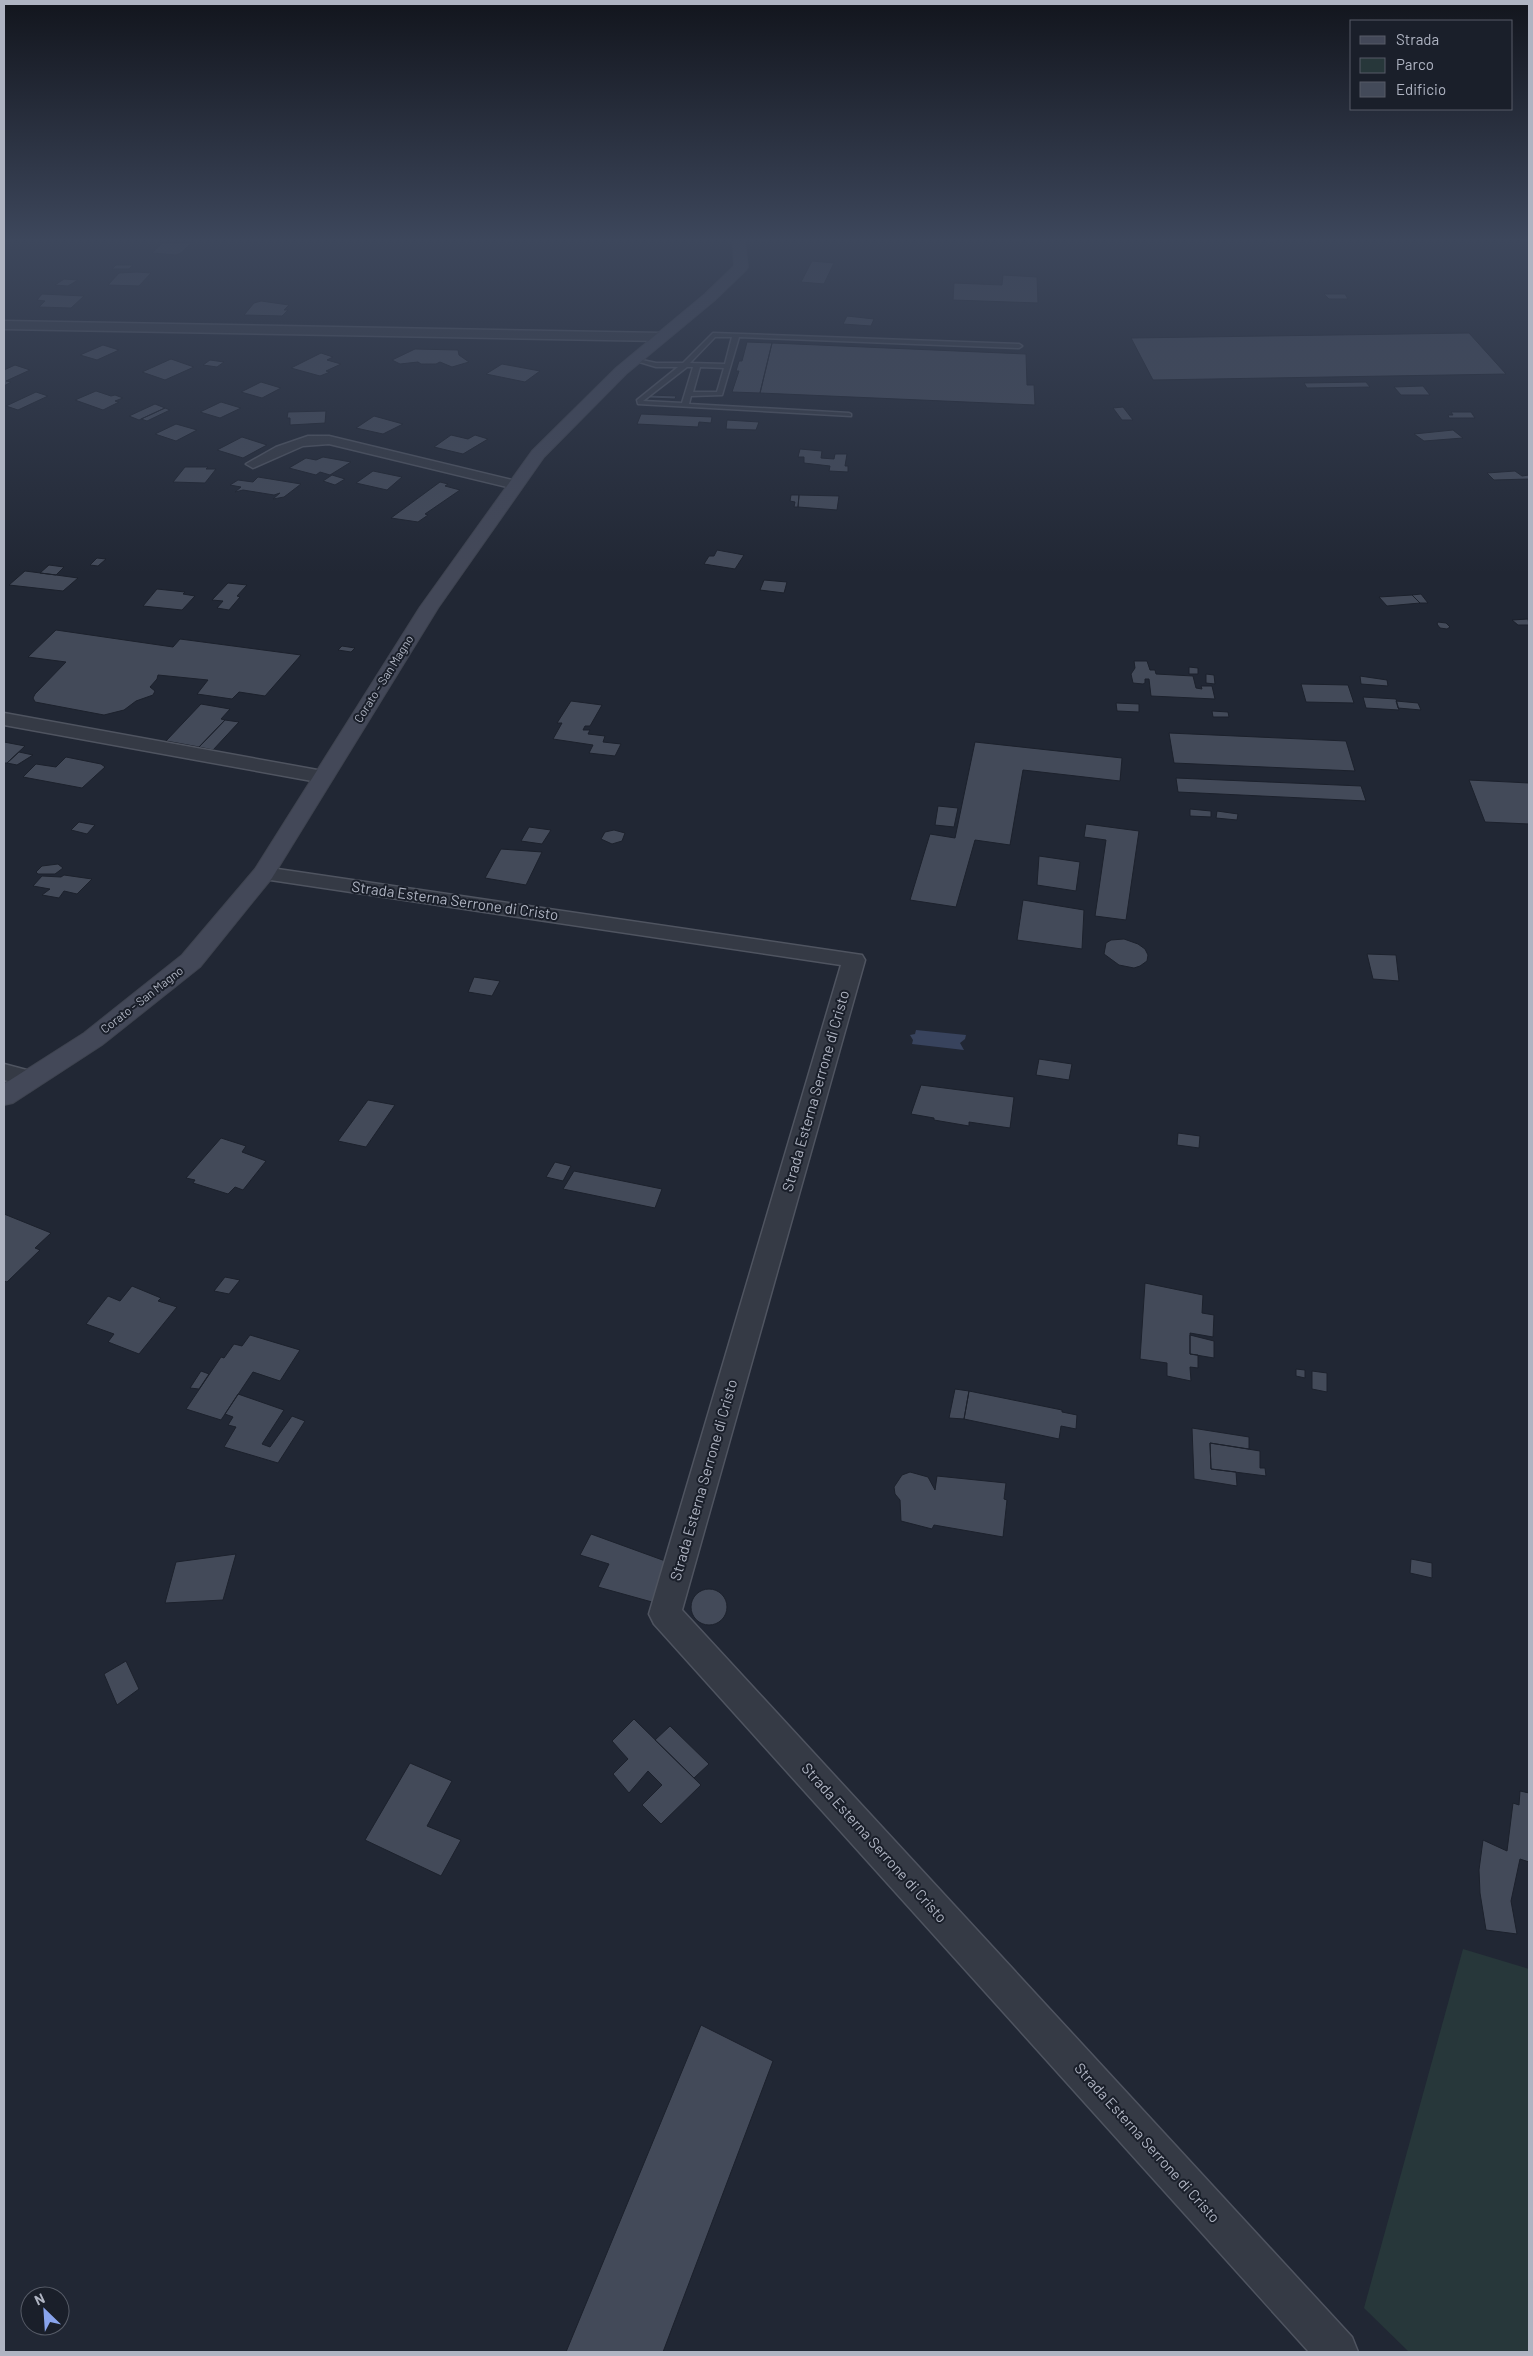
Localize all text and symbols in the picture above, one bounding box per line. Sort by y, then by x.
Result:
legend [1350,20,1513,110]
text: Strada [1396,30,1439,48]
text: Parco [1396,55,1434,73]
text: Edificio [1396,80,1446,98]
street label: Corato - San Magno [351,632,416,725]
street label: Strada Esterna Serrone di Cristo [351,877,560,923]
street label: Corato - San Magno [97,963,185,1036]
street label: Strada Esterna Serrone di Cristo [778,988,852,1193]
street label: Strada Esterna Serrone di Cristo [666,1377,740,1582]
street label: Strada Esterna Serrone di Cristo [798,1759,951,1926]
street label: Strada Esterna Serrone di Cristo [1071,2059,1224,2226]
north arrow [20,2286,70,2336]
text: N [31,2289,47,2308]

